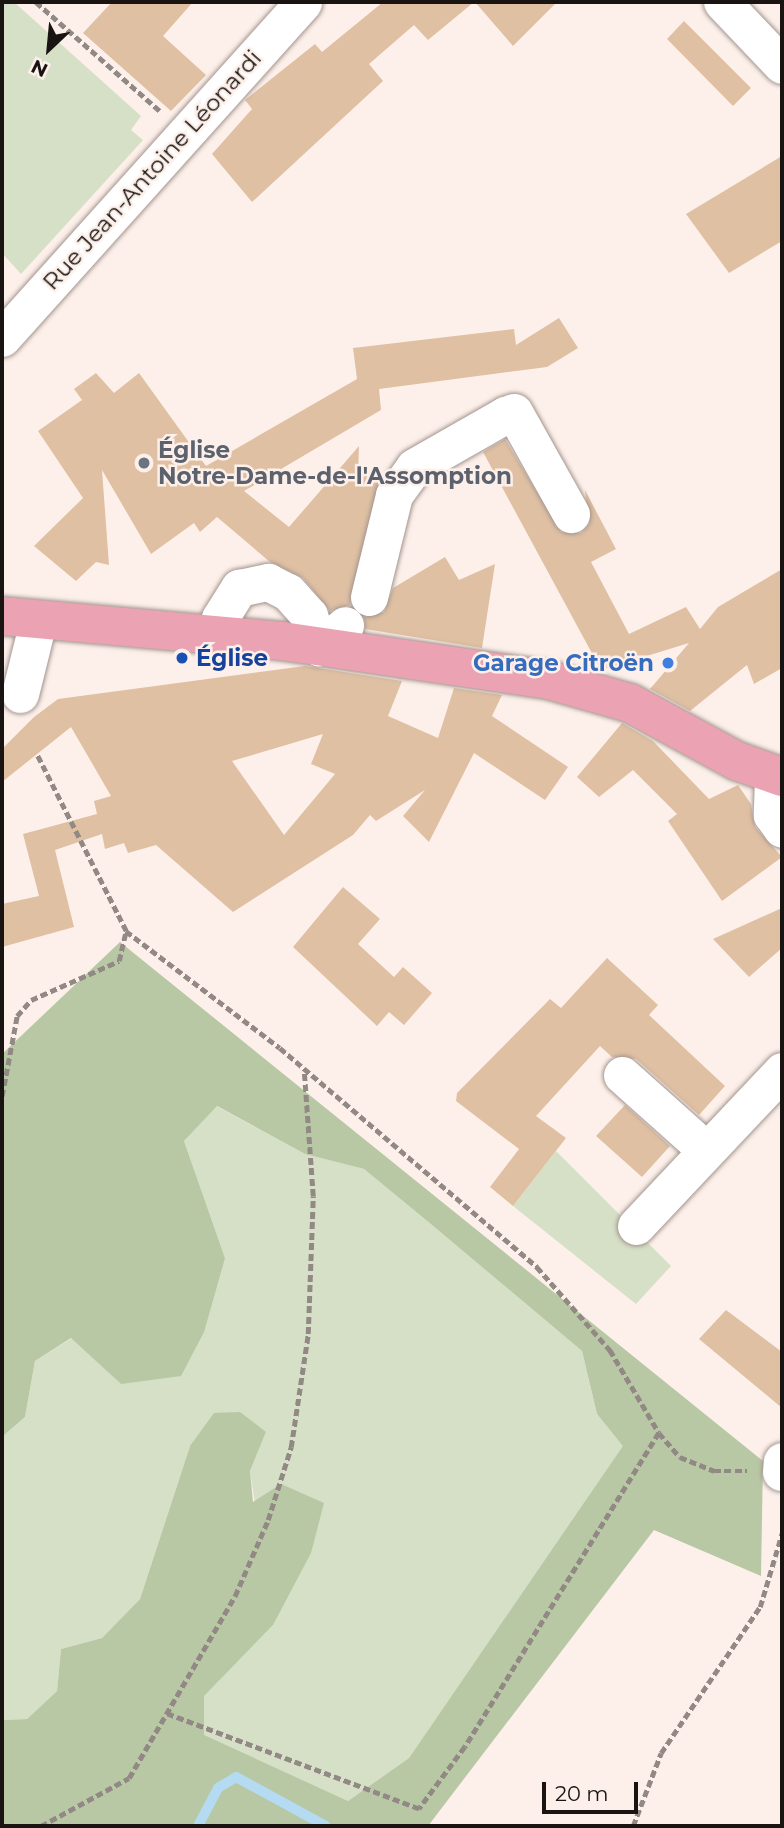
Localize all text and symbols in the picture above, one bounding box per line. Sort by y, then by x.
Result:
north arrow [14,14,84,84]
street label: Rue Jean-Antoine Léonardi [37,44,267,296]
text: N [28,55,52,82]
place label: Église Notre-Dame-de-l'Assomption [158,436,512,490]
marker: Église Notre-Dame-de-l'Assomption [136,455,152,471]
place label: Église [196,644,268,672]
place label: Garage Citroën [473,649,654,677]
marker: Église [174,650,190,666]
marker: Garage Citroën [660,655,676,671]
scale bar [546,1769,642,1813]
text: 20 m [555,1781,609,1806]

